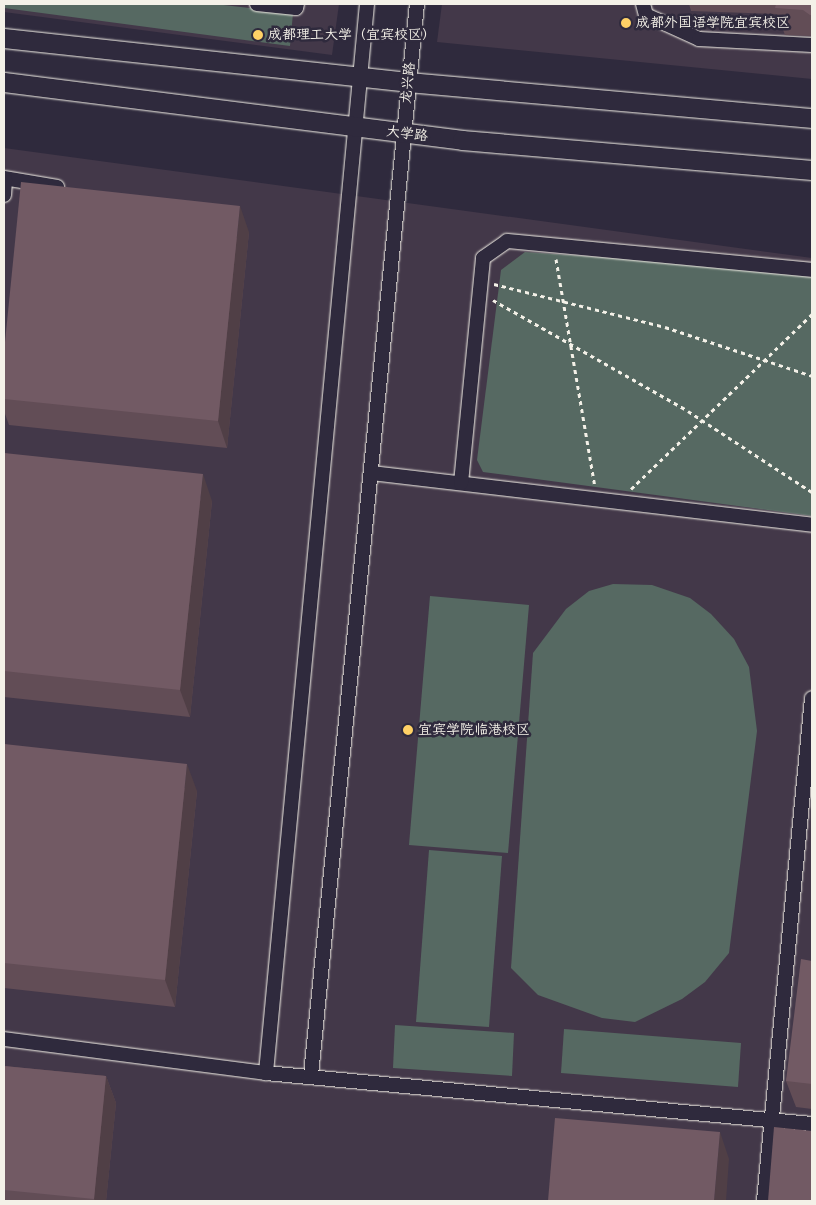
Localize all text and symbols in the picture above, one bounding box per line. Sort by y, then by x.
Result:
place label: 成都外国语学院宜宾校区 [636,15,790,31]
marker: 成都外国语学院宜宾校区 [620,17,632,29]
place label: 成都理工大学（宜宾校区） [268,27,436,43]
marker: 成都理工大学（宜宾校区） [252,29,264,41]
street label: 龙兴路 [397,61,419,105]
street label: 大学路 [385,123,429,145]
place label: 宜宾学院临港校区 [418,722,530,738]
marker: 宜宾学院临港校区 [402,724,414,736]

